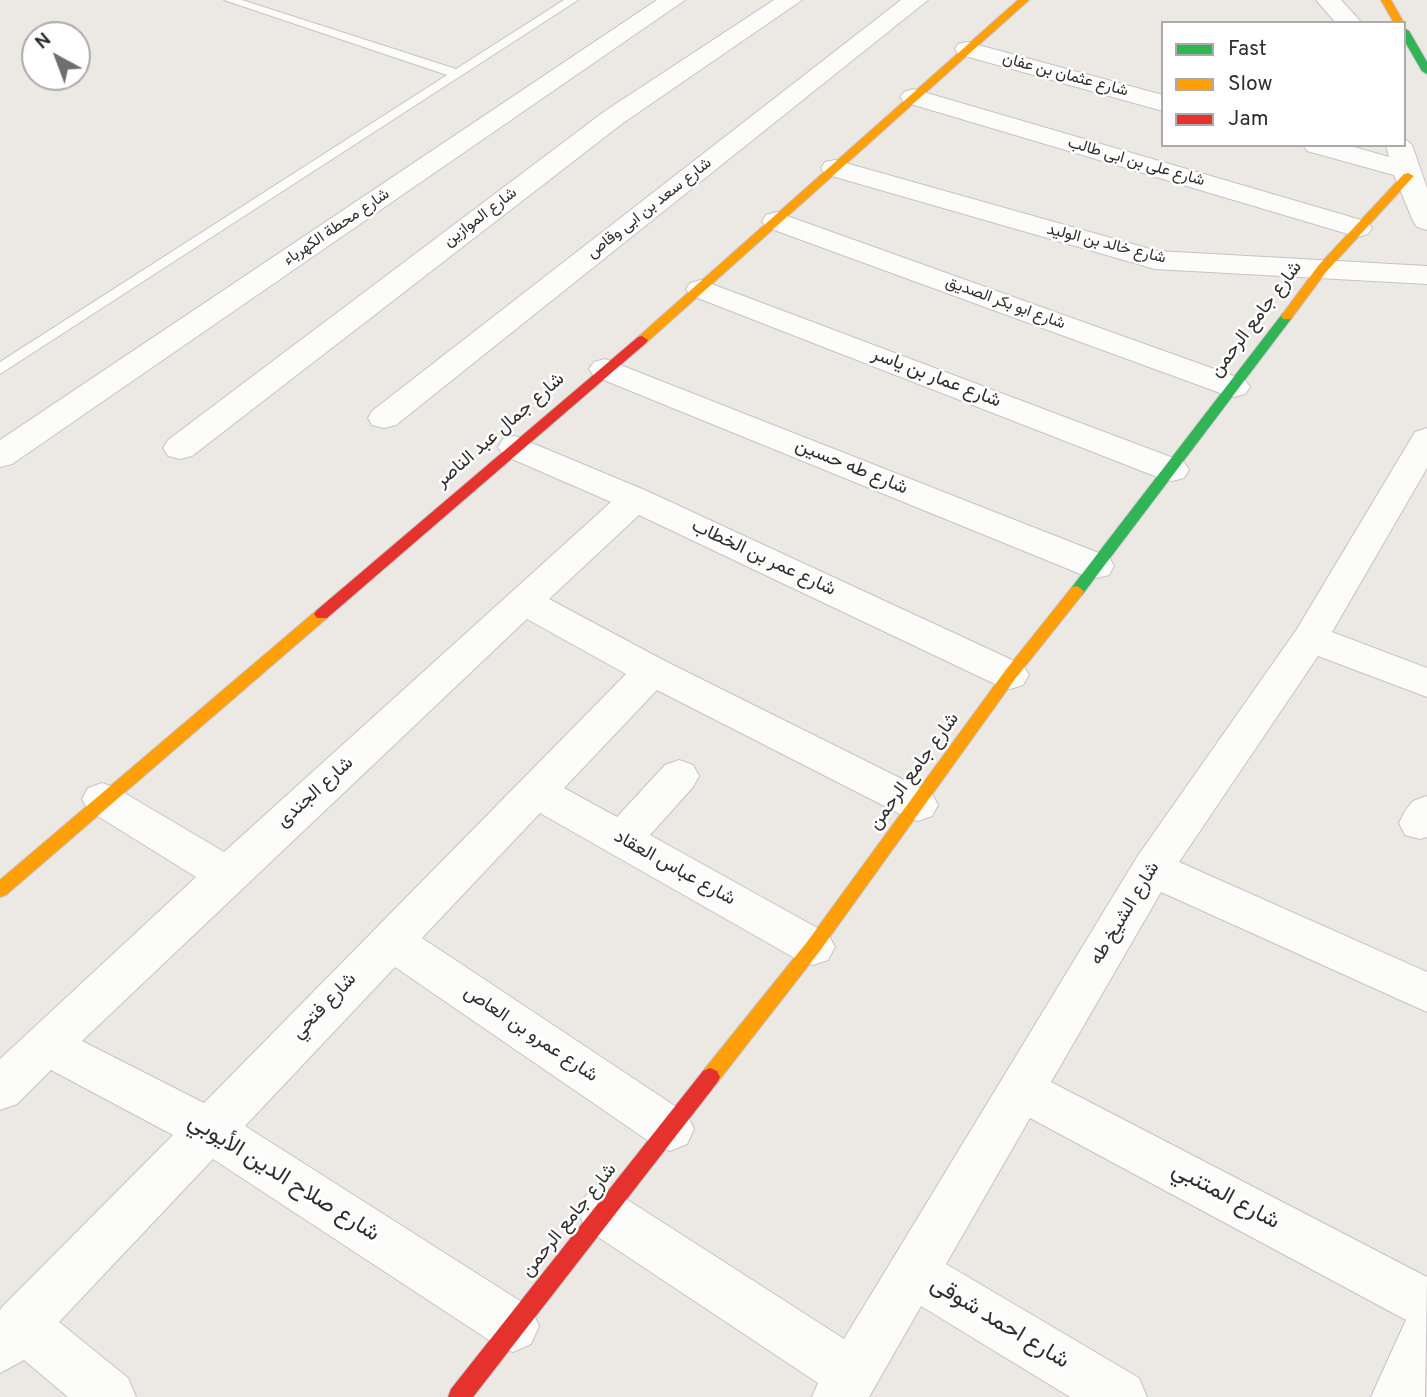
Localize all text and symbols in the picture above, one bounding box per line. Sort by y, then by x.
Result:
north arrow [21,21,91,91]
legend [1161,21,1406,147]
text: N [31,28,57,55]
text: Fast [1228,36,1267,63]
street label: شارع عثمان بن عفان [1000,50,1130,102]
text: Slow [1228,71,1273,98]
text: Jam [1228,106,1269,133]
street label: شارع على بن ابى طالب [1065,134,1207,192]
street label: شارع سعد بن ابى وقاص [584,154,716,264]
street label: شارع الموازين [441,184,521,252]
street label: شارع محطة الكهرباء [280,185,394,271]
street label: شارع خالد بن الوليد [1044,221,1168,269]
street label: شارع جامع الرحمن [1206,257,1308,383]
street label: شارع ابو بكر الصديق [943,273,1067,335]
street label: شارع عمار بن ياسر [868,344,1004,414]
street label: شارع جمال عبد الناصر [432,369,570,493]
street label: شارع طه حسين [791,435,911,501]
street label: شارع عمر بن الخطاب [687,516,839,602]
street label: شارع جامع الرحمن [865,709,965,835]
street label: شارع الجندى [273,753,359,833]
street label: شارع عباس العقاد [609,826,739,912]
street label: شارع الشيخ طه [1086,858,1166,970]
street label: شارع فتحي [288,969,362,1045]
street label: شارع عمرو بن العاص [459,982,601,1088]
street label: شارع صلاح الدين الأيوبي [182,1109,384,1249]
street label: شارع المتنبي [1166,1157,1284,1237]
street label: شارع جامع الرحمن [517,1160,623,1282]
street label: شارع احمد شوقى [925,1272,1073,1376]

